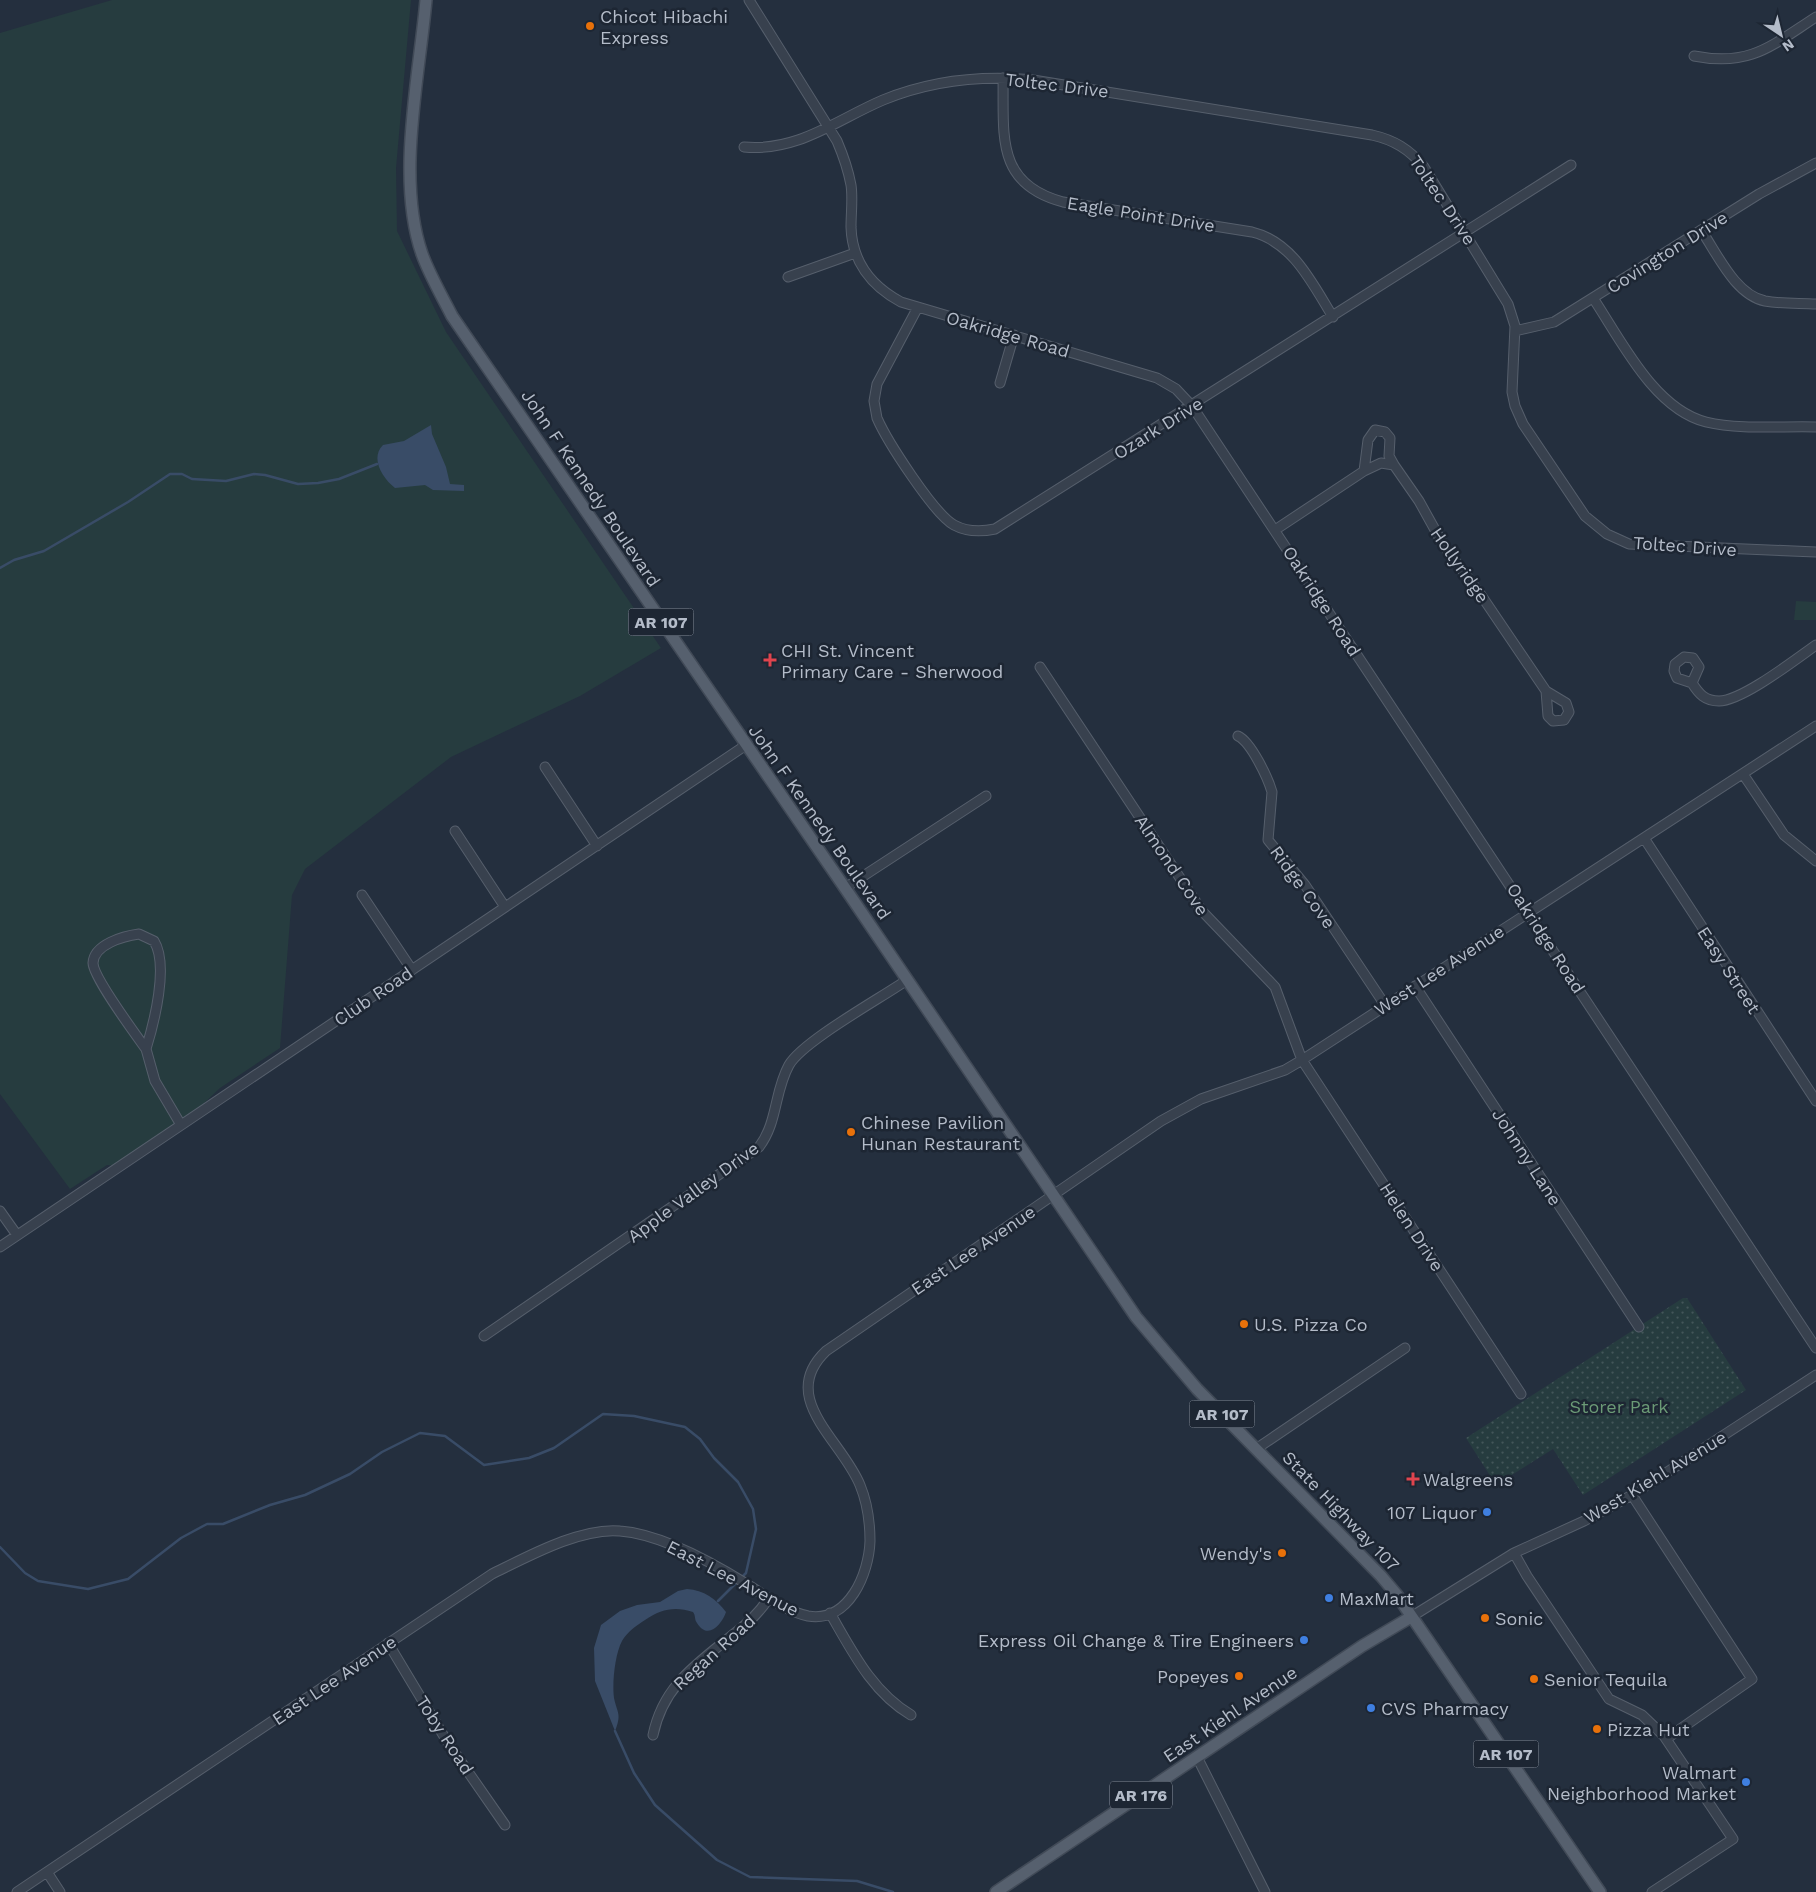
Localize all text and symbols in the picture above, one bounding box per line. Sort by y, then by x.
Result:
place label: Chicot Hibachi Express [600,6,728,48]
north arrow [1756,10,1806,60]
marker: Chicot Hibachi Express [584,20,596,32]
text: N [1780,36,1797,55]
street label: Toltec Drive [1004,68,1110,102]
street label: Toltec Drive [1405,151,1481,249]
street label: Eagle Point Drive [1066,192,1216,236]
street label: Covington Drive [1603,206,1731,298]
street label: Oakridge Road [944,306,1072,362]
street label: John F Kennedy Boulevard [517,385,665,591]
street label: Ozark Drive [1110,392,1206,464]
street label: Hollyridge [1426,523,1494,607]
street label: Toltec Drive [1633,532,1737,560]
street label: Oakridge Road [1279,542,1365,660]
road number: AR 107 [628,608,694,636]
place label: CHI St. Vincent Primary Care - Sherwood [781,640,1003,682]
marker: CHI St. Vincent Primary Care - Sherwood [763,653,777,667]
street label: John F Kennedy Boulevard [744,720,896,924]
street label: Almond Cove [1131,811,1213,919]
street label: Ridge Cove [1266,842,1340,932]
street label: Oakridge Road [1503,879,1589,997]
street label: West Lee Avenue [1370,920,1508,1020]
street label: Easy Street [1693,922,1765,1018]
street label: Club Road [330,962,416,1030]
street label: Johnny Lane [1488,1105,1566,1209]
place label: Chinese Pavilion Hunan Restaurant [861,1112,1020,1154]
marker: Chinese Pavilion Hunan Restaurant [845,1126,857,1138]
street label: Apple Valley Drive [623,1137,763,1247]
street label: Helen Drive [1376,1179,1448,1275]
street label: East Lee Avenue [907,1201,1039,1299]
place label: U.S. Pizza Co [1254,1314,1368,1335]
marker: U.S. Pizza Co [1238,1318,1250,1330]
park label: Storer Park [1569,1396,1669,1417]
road number: AR 107 [1190,1400,1254,1428]
street label: West Kiehl Avenue [1580,1426,1730,1528]
street label: State Highway 107 [1278,1447,1404,1575]
place label: Walgreens [1423,1469,1513,1490]
marker: Walgreens [1407,1473,1419,1485]
place label: 107 Liquor [1387,1502,1477,1523]
marker: 107 Liquor [1481,1506,1493,1518]
street label: East Lee Avenue [664,1536,802,1620]
place label: Wendy's [1200,1543,1272,1564]
marker: Wendy's [1276,1547,1288,1559]
place label: MaxMart [1339,1588,1414,1609]
marker: MaxMart [1323,1592,1335,1604]
place label: Sonic [1495,1608,1543,1629]
street label: Regan Road [669,1610,759,1694]
marker: Sonic [1479,1612,1491,1624]
place label: Express Oil Change & Tire Engineers [978,1630,1294,1651]
street label: East Lee Avenue [268,1631,400,1729]
marker: Express Oil Change & Tire Engineers [1298,1634,1310,1646]
street label: East Kiehl Avenue [1159,1661,1301,1767]
place label: Popeyes [1157,1666,1229,1687]
place label: Senior Tequila [1544,1669,1667,1690]
marker: Popeyes [1233,1670,1245,1682]
marker: Senior Tequila [1528,1673,1540,1685]
street label: Toby Road [412,1692,478,1778]
place label: CVS Pharmacy [1381,1698,1509,1719]
marker: CVS Pharmacy [1365,1702,1377,1714]
place label: Pizza Hut [1607,1719,1690,1740]
marker: Pizza Hut [1591,1723,1603,1735]
road number: AR 107 [1474,1740,1538,1768]
place label: Walmart Neighborhood Market [1547,1762,1736,1804]
marker: Walmart Neighborhood Market [1740,1776,1752,1788]
road number: AR 176 [1110,1782,1172,1808]

